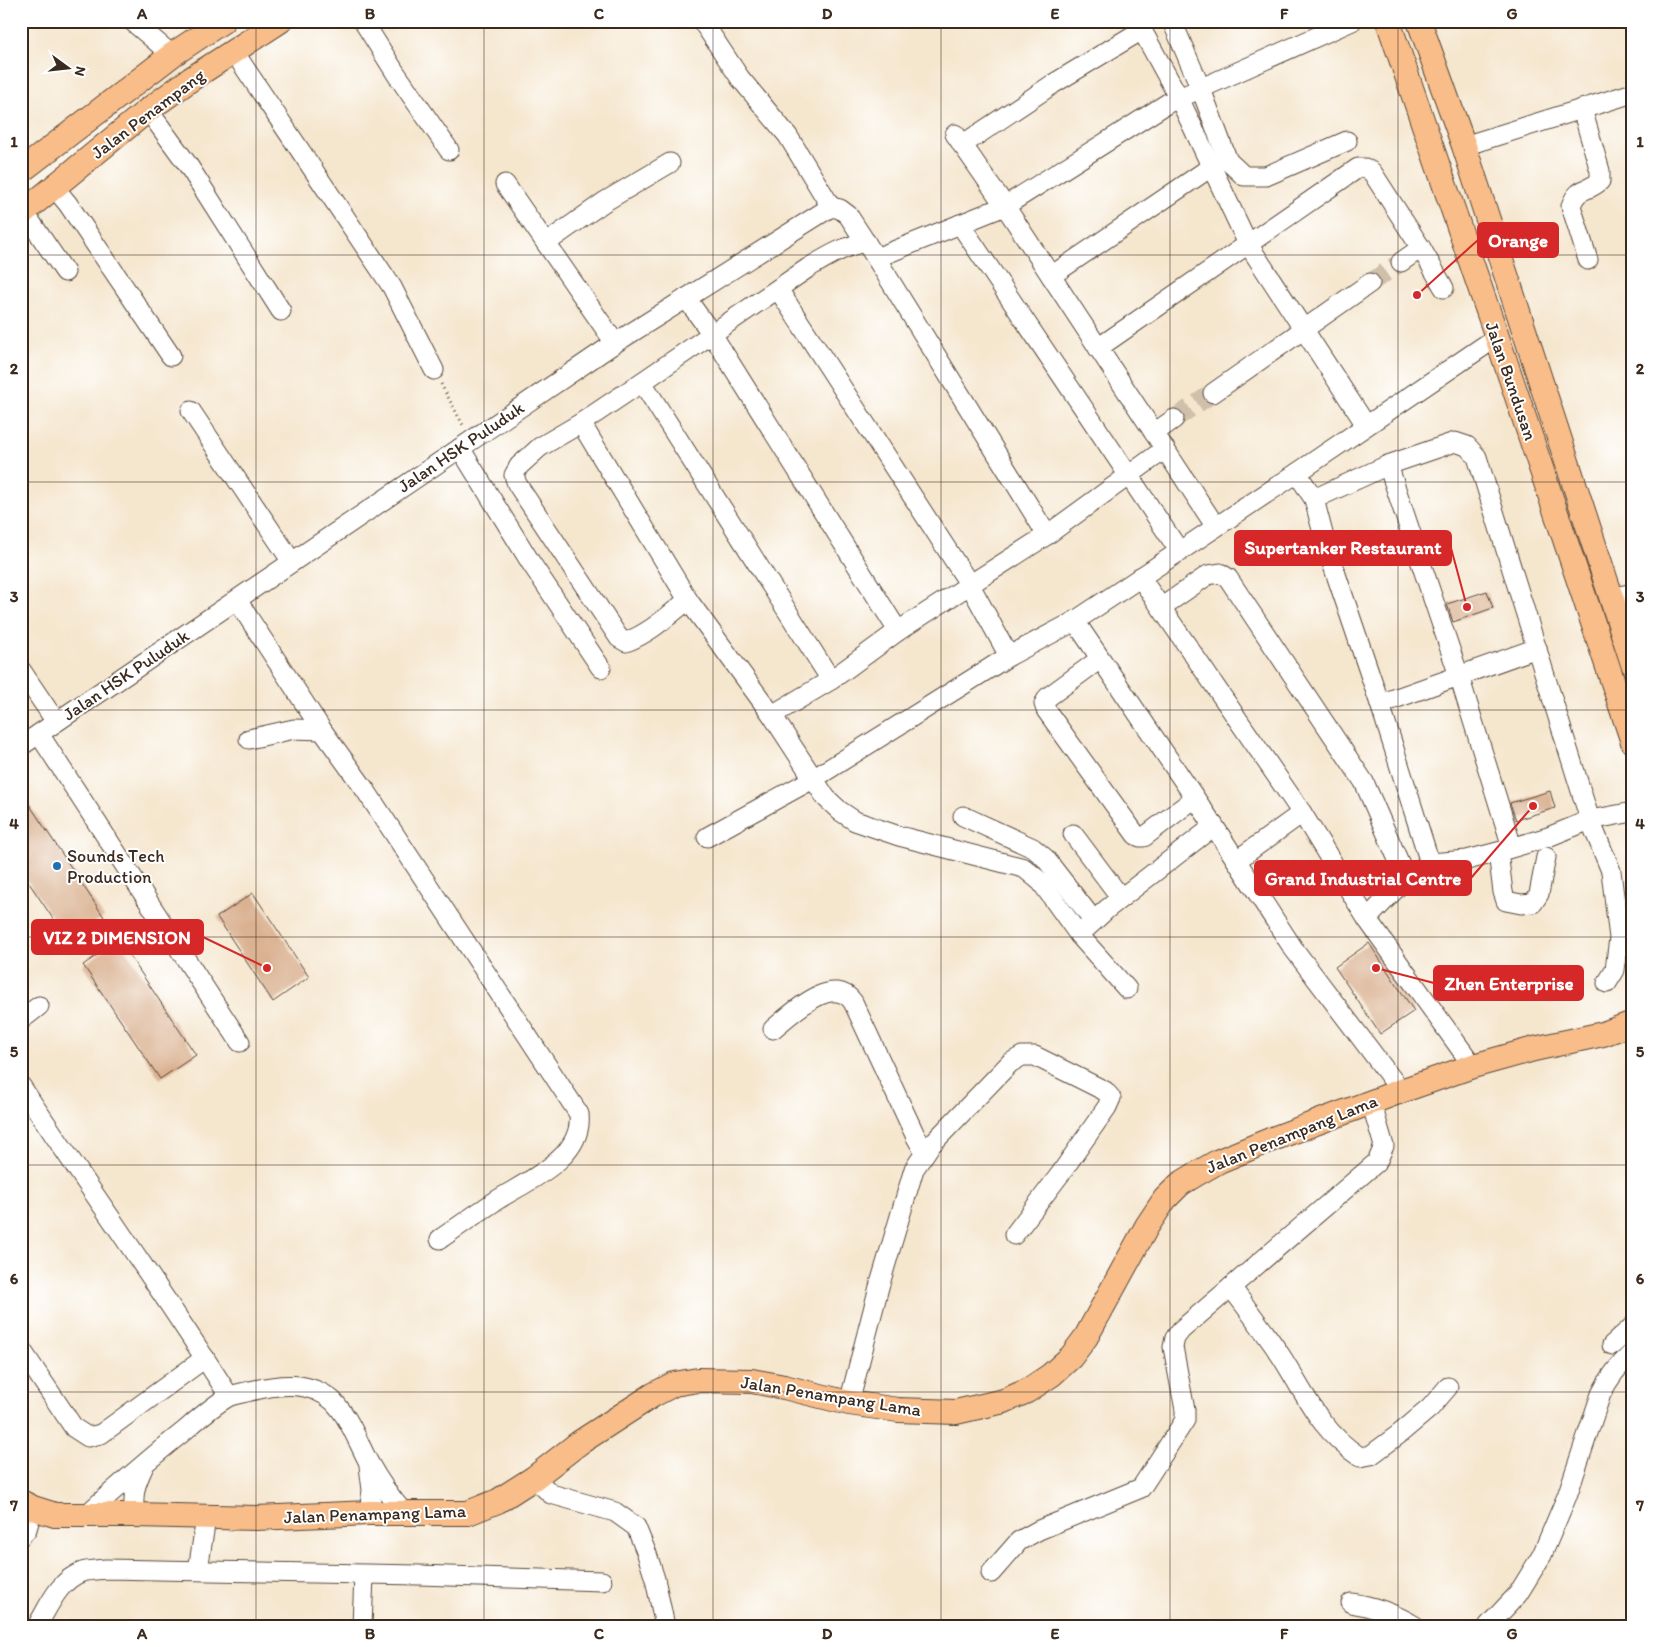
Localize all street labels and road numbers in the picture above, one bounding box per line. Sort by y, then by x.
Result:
street label: Jalan Penampang [87,64,210,164]
street label: Jalan Bundusan [1480,319,1542,443]
street label: Jalan HSK Puluduk [394,396,529,497]
street label: Jalan HSK Puluduk [59,624,194,725]
street label: Jalan Penampang Lama [1203,1089,1381,1178]
street label: Jalan Penampang Lama [739,1371,923,1421]
street label: Jalan Penampang Lama [283,1500,467,1528]

